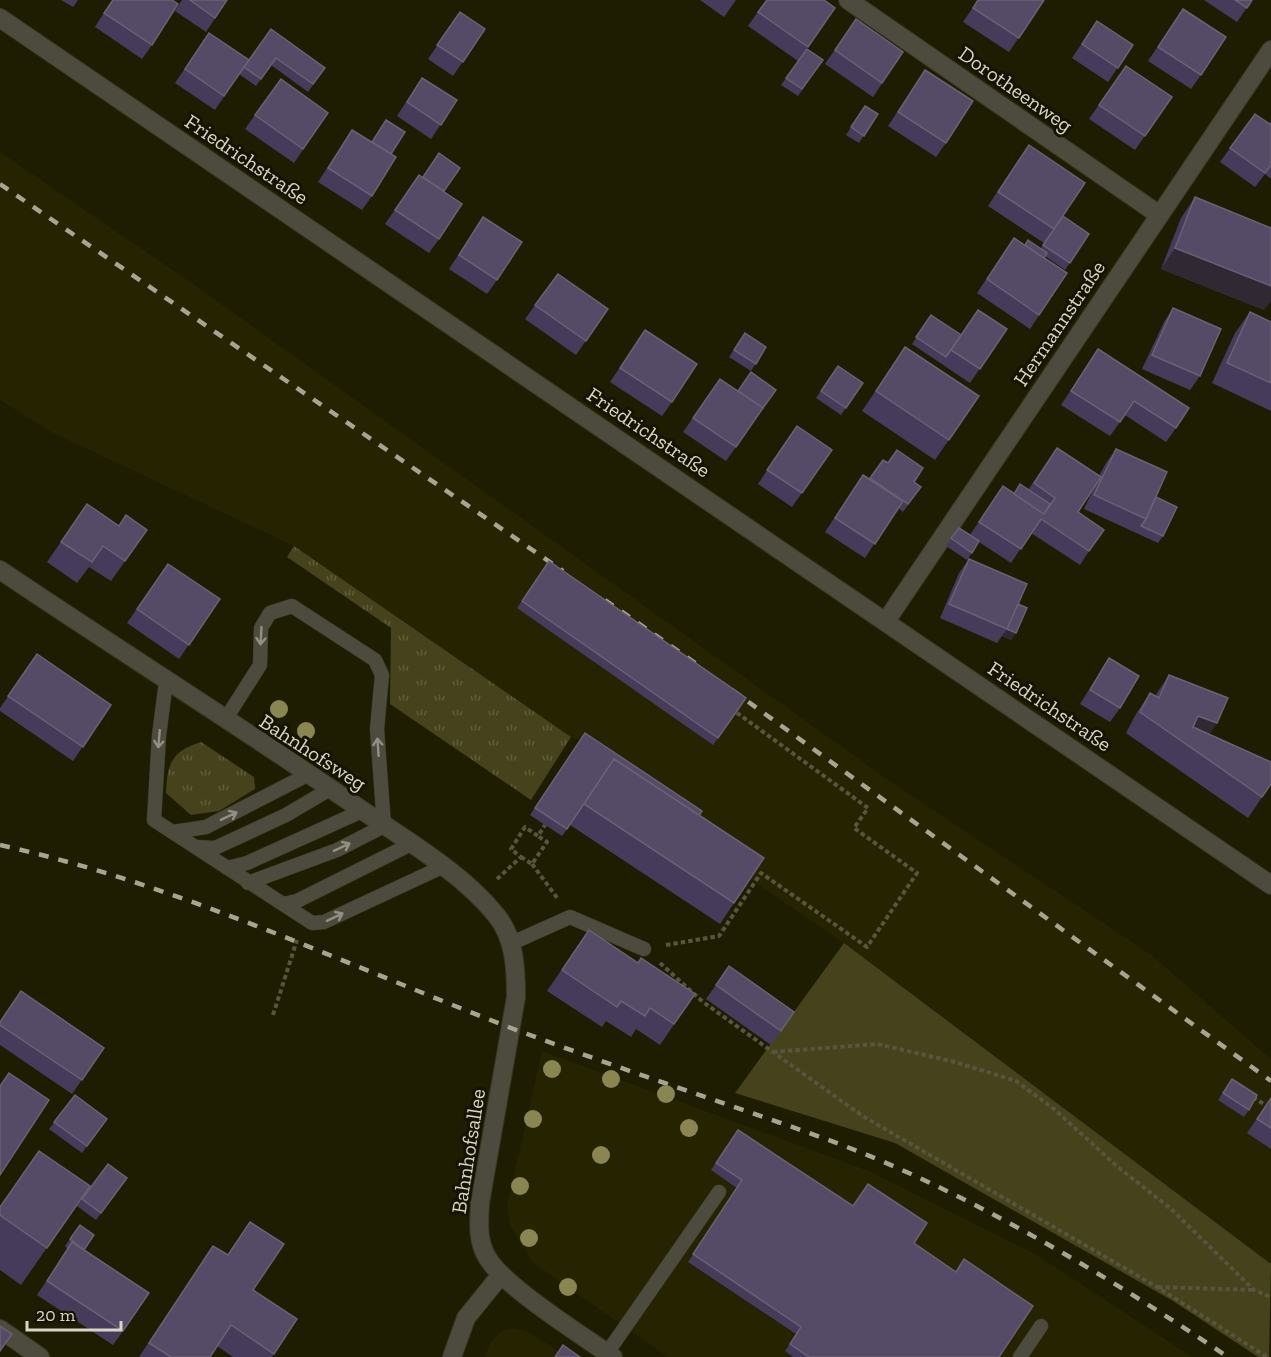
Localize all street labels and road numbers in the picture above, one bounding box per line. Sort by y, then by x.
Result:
street label: Dorotheenweg [954,41,1078,138]
street label: Friedrichstraße [181,109,314,210]
street label: Hermannstraße [1008,255,1110,390]
street label: Friedrichstraße [583,382,716,483]
street label: Friedrichstraße [984,656,1117,757]
street label: Bahnhofsweg [255,708,371,796]
street label: Bahnhofsallee [446,1087,490,1215]

